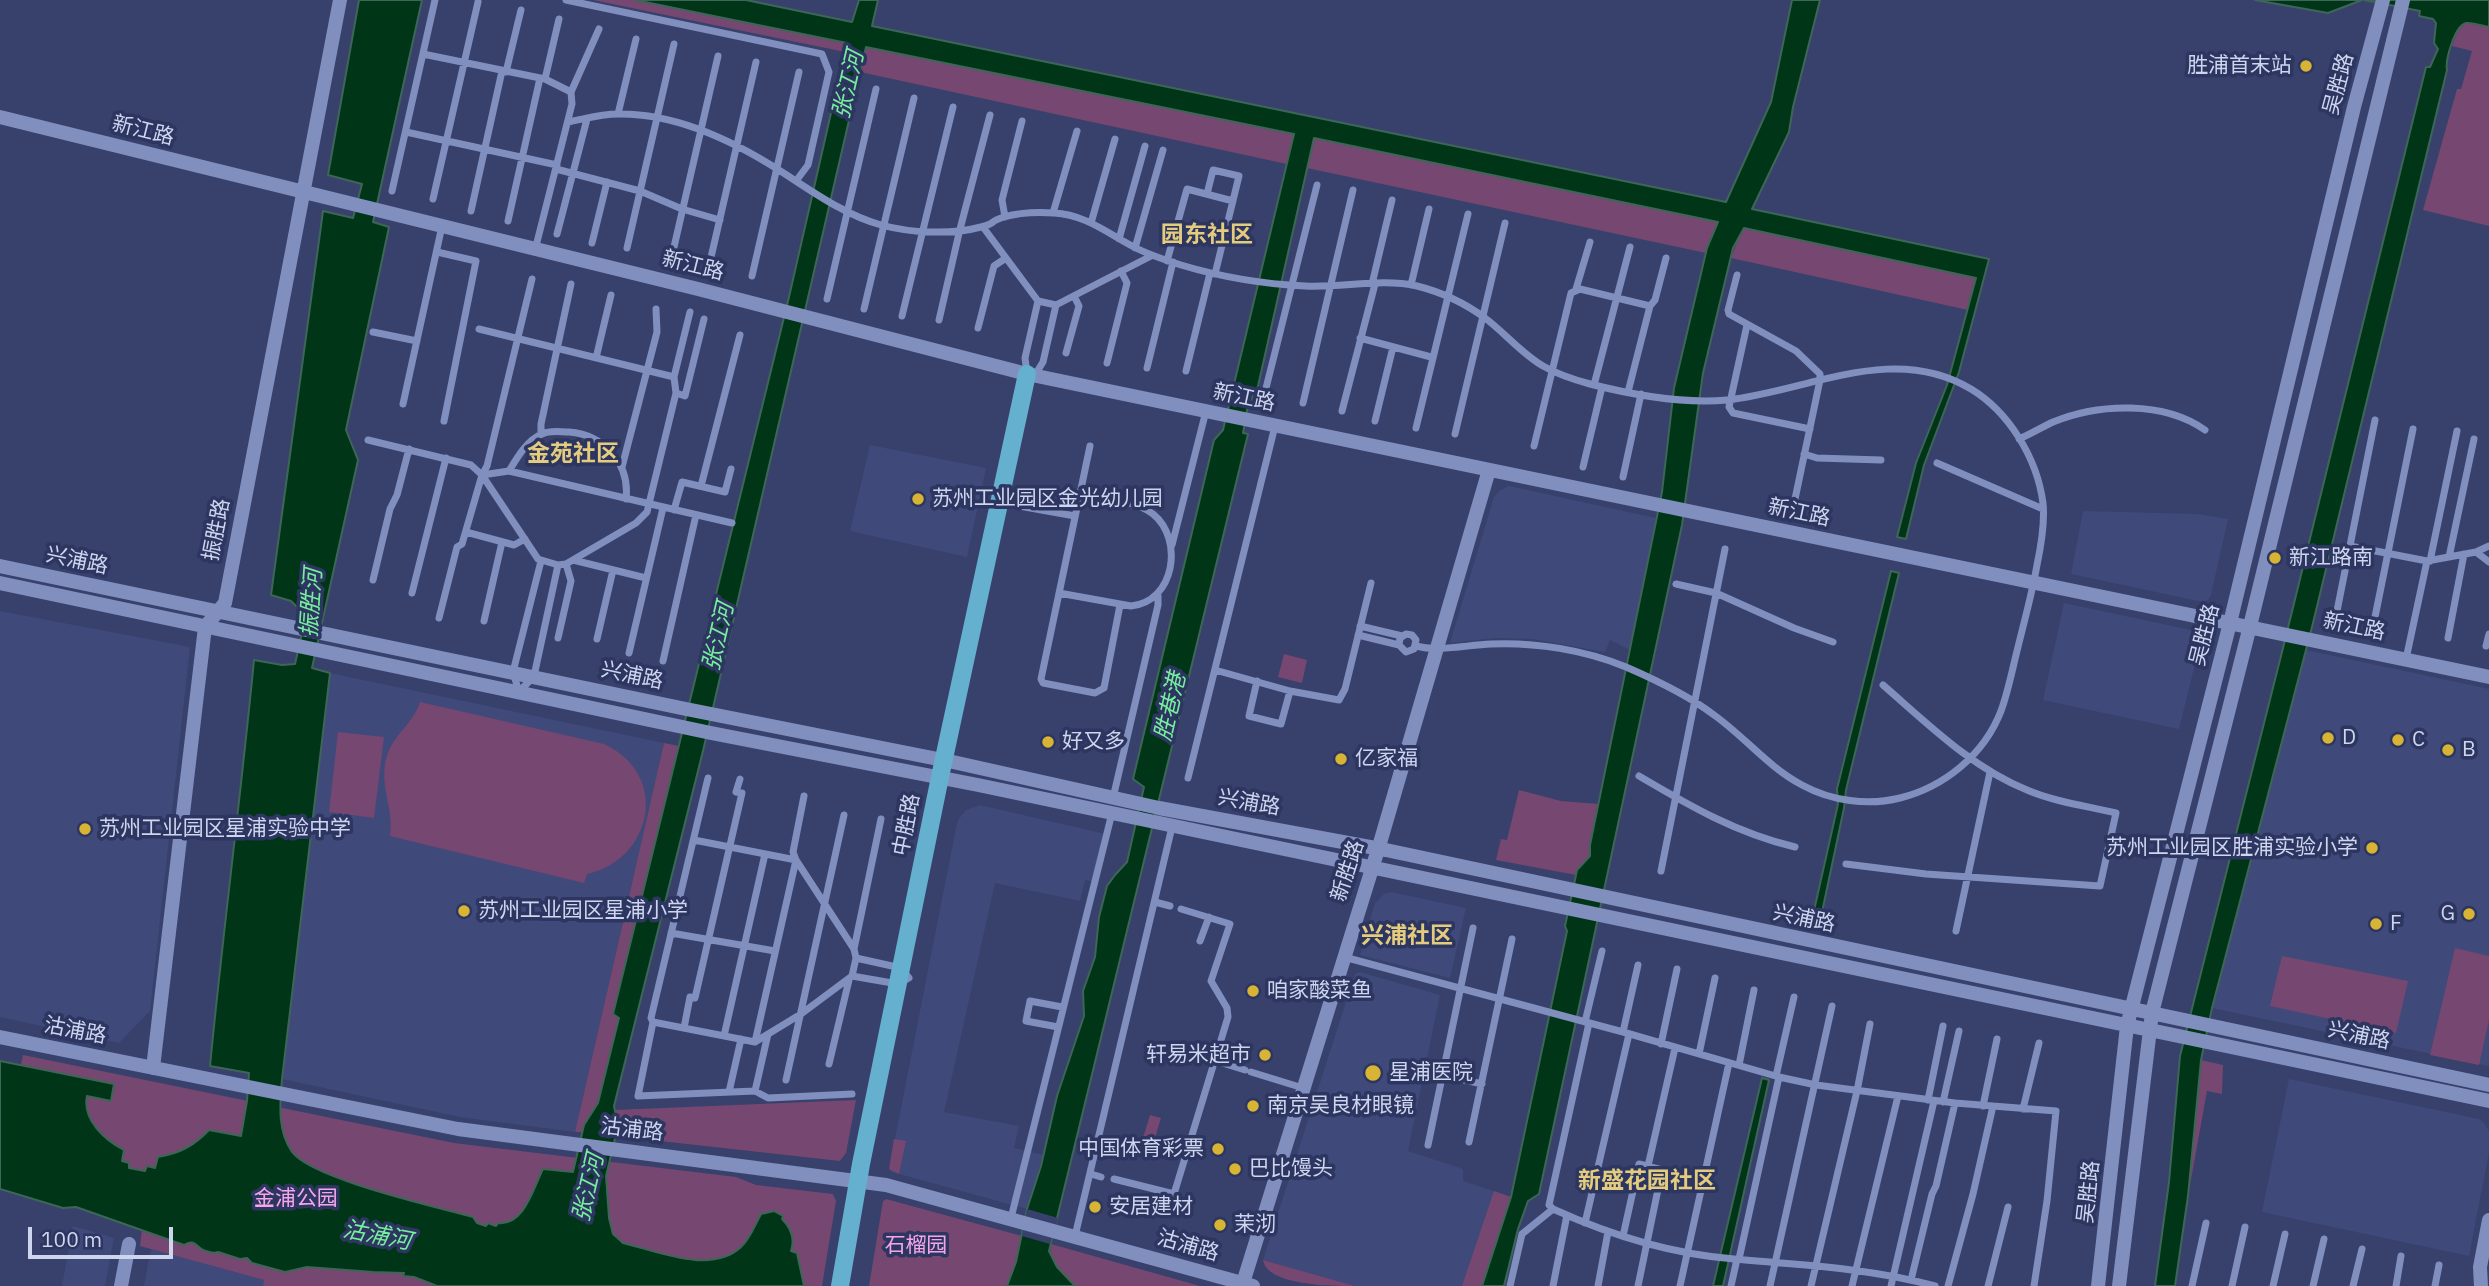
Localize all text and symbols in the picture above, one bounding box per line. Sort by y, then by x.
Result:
water label: 张江河 [828,48,870,122]
street label: 吴胜路 [2319,50,2359,118]
place label: 胜浦首末站 [2187,53,2292,79]
marker: 胜浦首末站 [2298,58,2314,74]
street label: 新江路 [109,111,177,151]
district label: 园东社区 [1161,221,1253,249]
street label: 新江路 [659,246,727,286]
street label: 新江路 [1211,379,1277,417]
district label: 金苑社区 [527,440,619,468]
place label: 苏州工业园区金光幼儿园 [932,486,1163,512]
marker: 苏州工业园区金光幼儿园 [910,491,926,507]
street label: 新江路 [1766,494,1832,532]
street label: 振胜路 [199,497,235,563]
street label: 兴浦路 [44,542,110,580]
place label: 新江路南 [2289,545,2373,571]
marker: 新江路南 [2267,550,2283,566]
water label: 振胜河 [296,568,328,638]
water label: 张江河 [698,600,740,674]
street label: 吴胜路 [2185,601,2225,669]
street label: 新江路 [2321,608,2387,646]
street label: 兴浦路 [599,657,665,695]
water label: 胜巷港 [1150,670,1192,744]
place label: D [2342,725,2356,751]
place label: C [2412,727,2425,753]
place label: 好又多 [1062,729,1125,755]
marker: D [2320,730,2336,746]
marker: C [2390,732,2406,748]
marker: 好又多 [1040,734,1056,750]
place label: B [2462,737,2476,763]
marker: B [2440,742,2456,758]
place label: 亿家福 [1355,746,1418,772]
marker: 亿家福 [1333,751,1349,767]
street label: 兴浦路 [1216,785,1282,821]
street label: 中胜路 [889,792,925,858]
place label: 苏州工业园区星浦实验中学 [99,816,351,842]
marker: 苏州工业园区星浦实验中学 [77,821,93,837]
place label: 苏州工业园区胜浦实验小学 [2106,835,2358,861]
street label: 新胜路 [1326,837,1370,905]
marker: 苏州工业园区胜浦实验小学 [2364,840,2380,856]
place label: 苏州工业园区星浦小学 [478,898,688,924]
street label: 兴浦路 [1771,900,1837,938]
place label: G [2440,901,2455,927]
marker: 苏州工业园区星浦小学 [456,903,472,919]
marker: G [2461,906,2477,922]
place label: F [2390,911,2402,937]
marker: F [2368,916,2384,932]
district label: 兴浦社区 [1361,922,1453,950]
place label: 咱家酸菜鱼 [1267,978,1372,1004]
marker: 咱家酸菜鱼 [1245,983,1261,999]
street label: 沽浦路 [42,1013,108,1049]
street label: 兴浦路 [2326,1017,2392,1055]
place label: 轩易米超市 [1146,1042,1251,1068]
marker: 轩易米超市 [1257,1047,1273,1063]
place label: 星浦医院 [1389,1060,1473,1086]
marker: 星浦医院 [1363,1063,1383,1083]
place label: 南京吴良材眼镜 [1267,1093,1414,1119]
marker: 南京吴良材眼镜 [1245,1098,1261,1114]
street label: 沽浦路 [599,1114,665,1146]
place label: 中国体育彩票 [1078,1136,1204,1162]
marker: 中国体育彩票 [1210,1141,1226,1157]
water label: 张江河 [568,1151,610,1225]
place label: 巴比馒头 [1249,1156,1333,1182]
street label: 吴胜路 [2073,1159,2105,1225]
marker: 巴比馒头 [1227,1161,1243,1177]
district label: 新盛花园社区 [1578,1167,1716,1195]
park label: 金浦公园 [254,1186,338,1212]
place label: 安居建材 [1109,1194,1193,1220]
marker: 安居建材 [1087,1199,1103,1215]
scale bar [32,1212,177,1256]
place label: 茉沏 [1234,1212,1276,1238]
water label: 沽浦河 [341,1216,413,1256]
marker: 茉沏 [1212,1217,1228,1233]
text: 100 m [41,1225,102,1253]
street label: 沽浦路 [1154,1225,1222,1267]
park label: 石榴园 [885,1233,947,1259]

